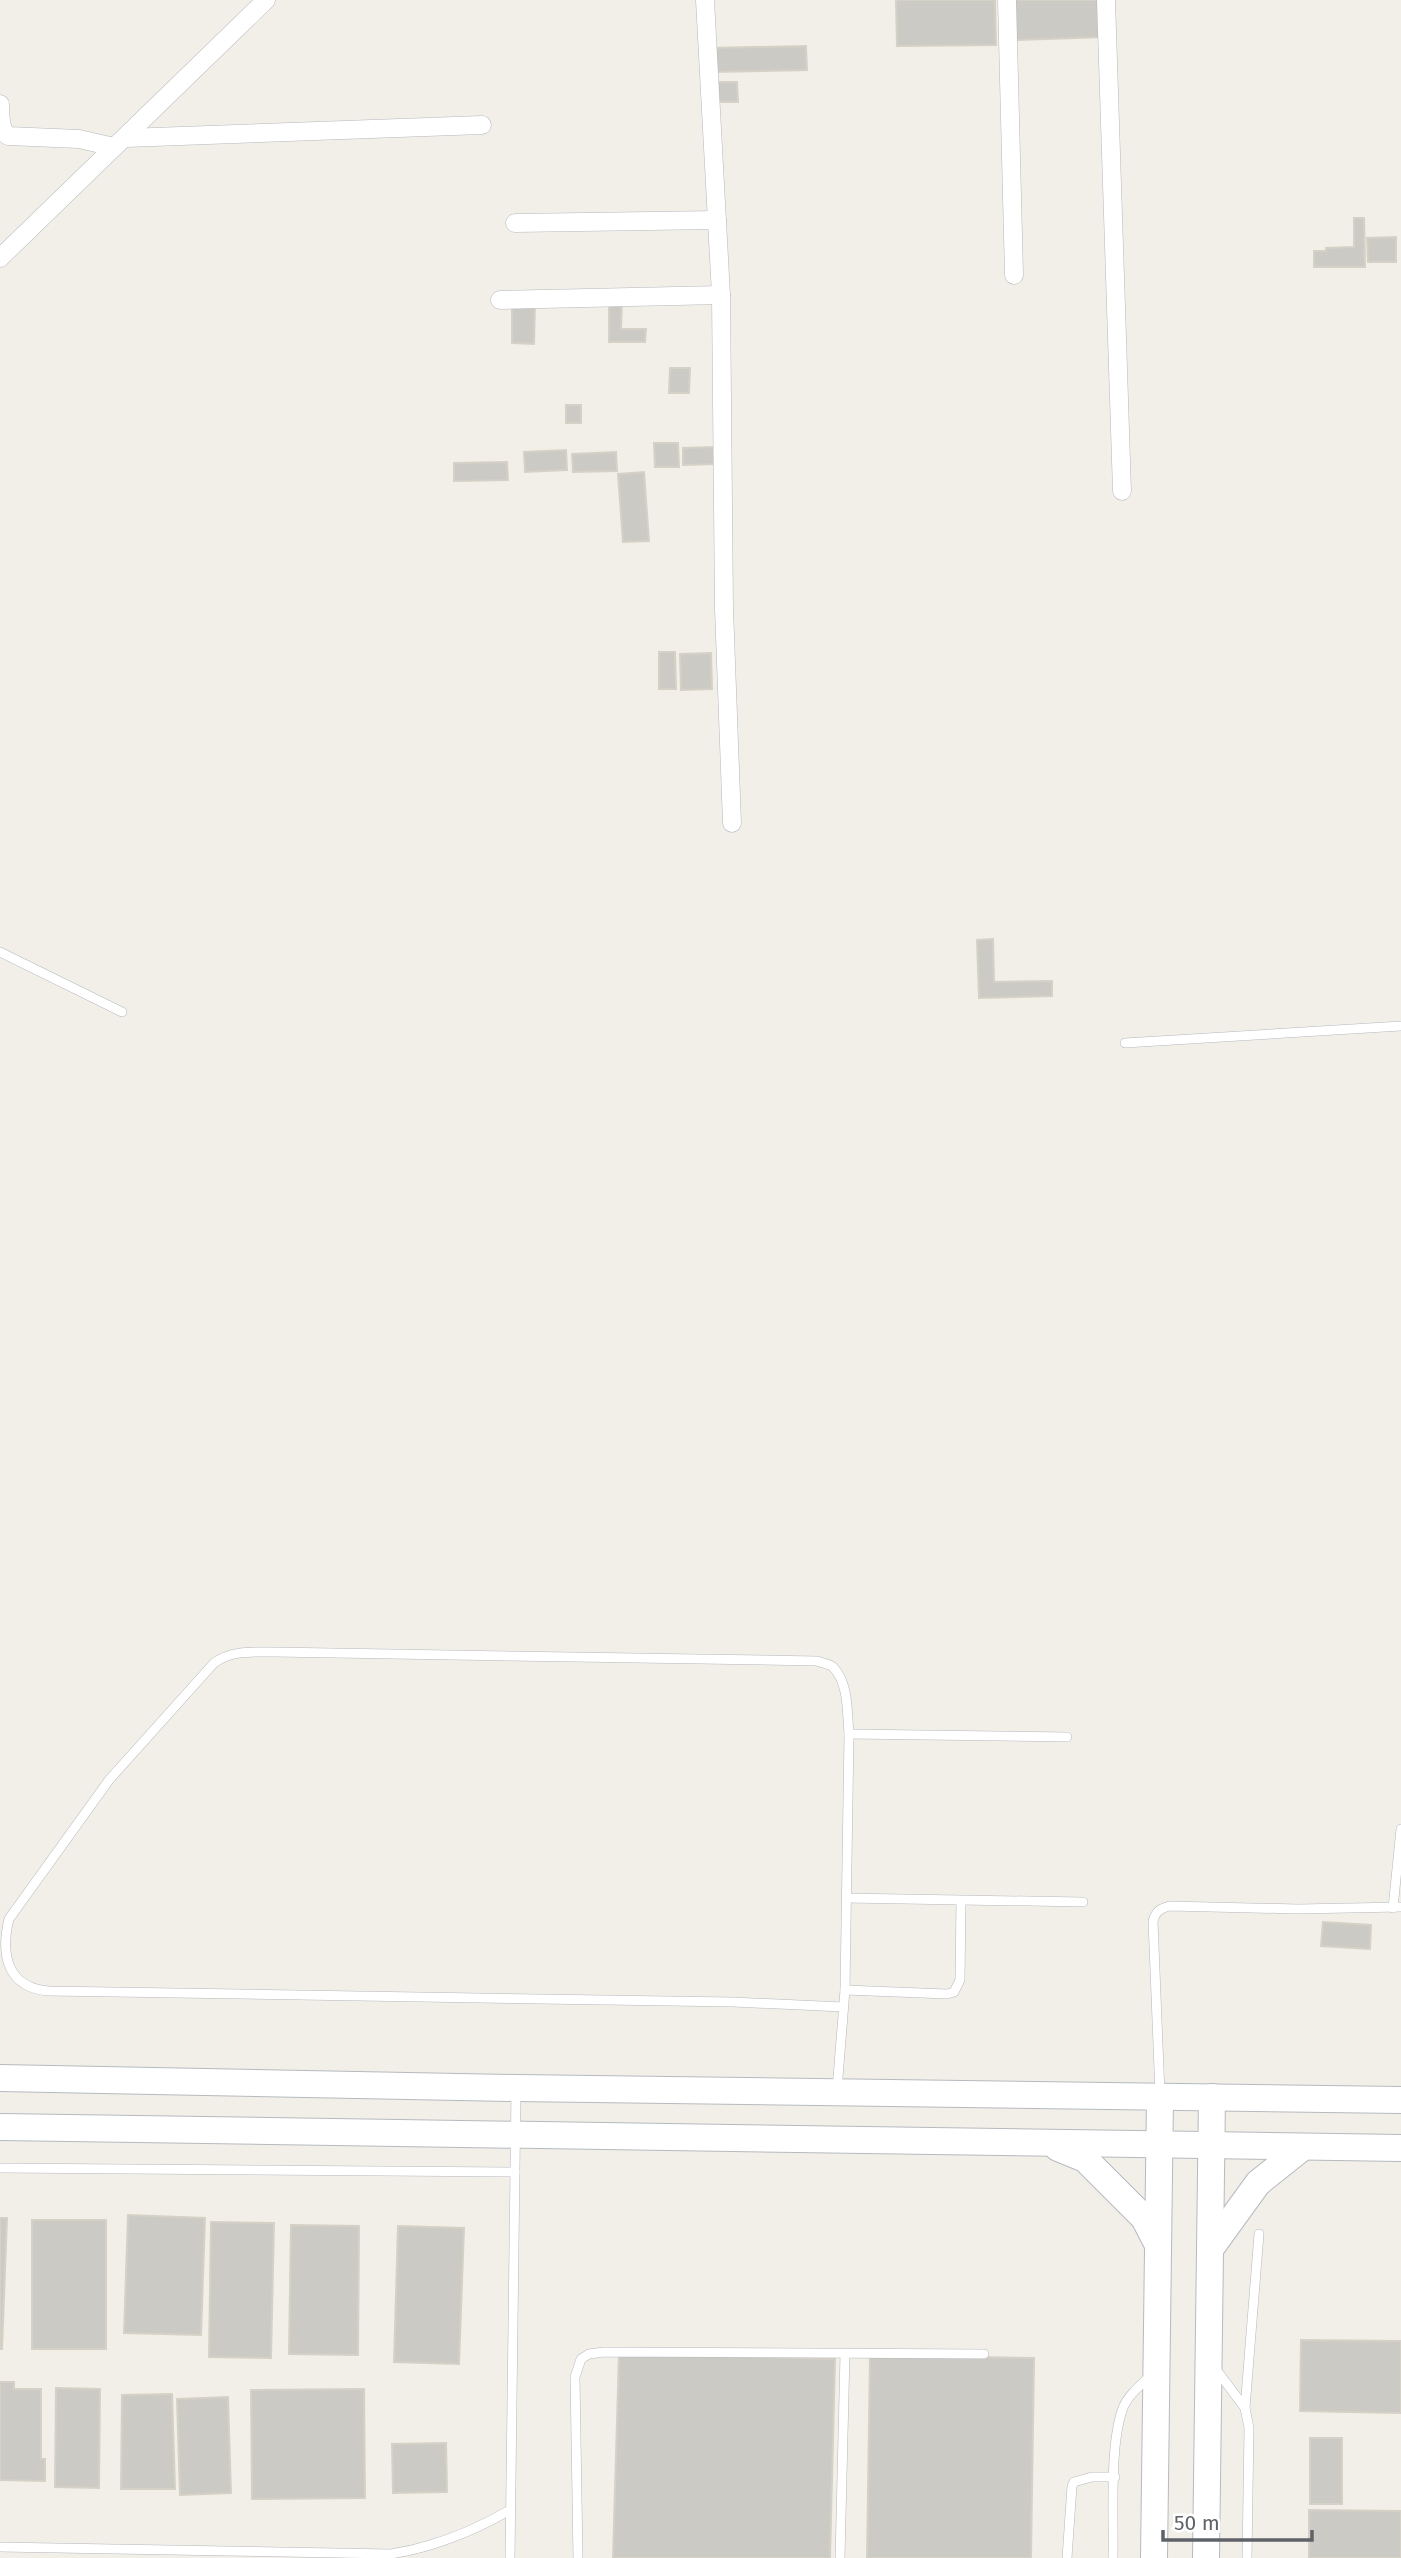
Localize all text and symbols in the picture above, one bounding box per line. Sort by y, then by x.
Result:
scale bar [1163,2498,1312,2542]
text: 50 m [1174,2510,1220,2536]

